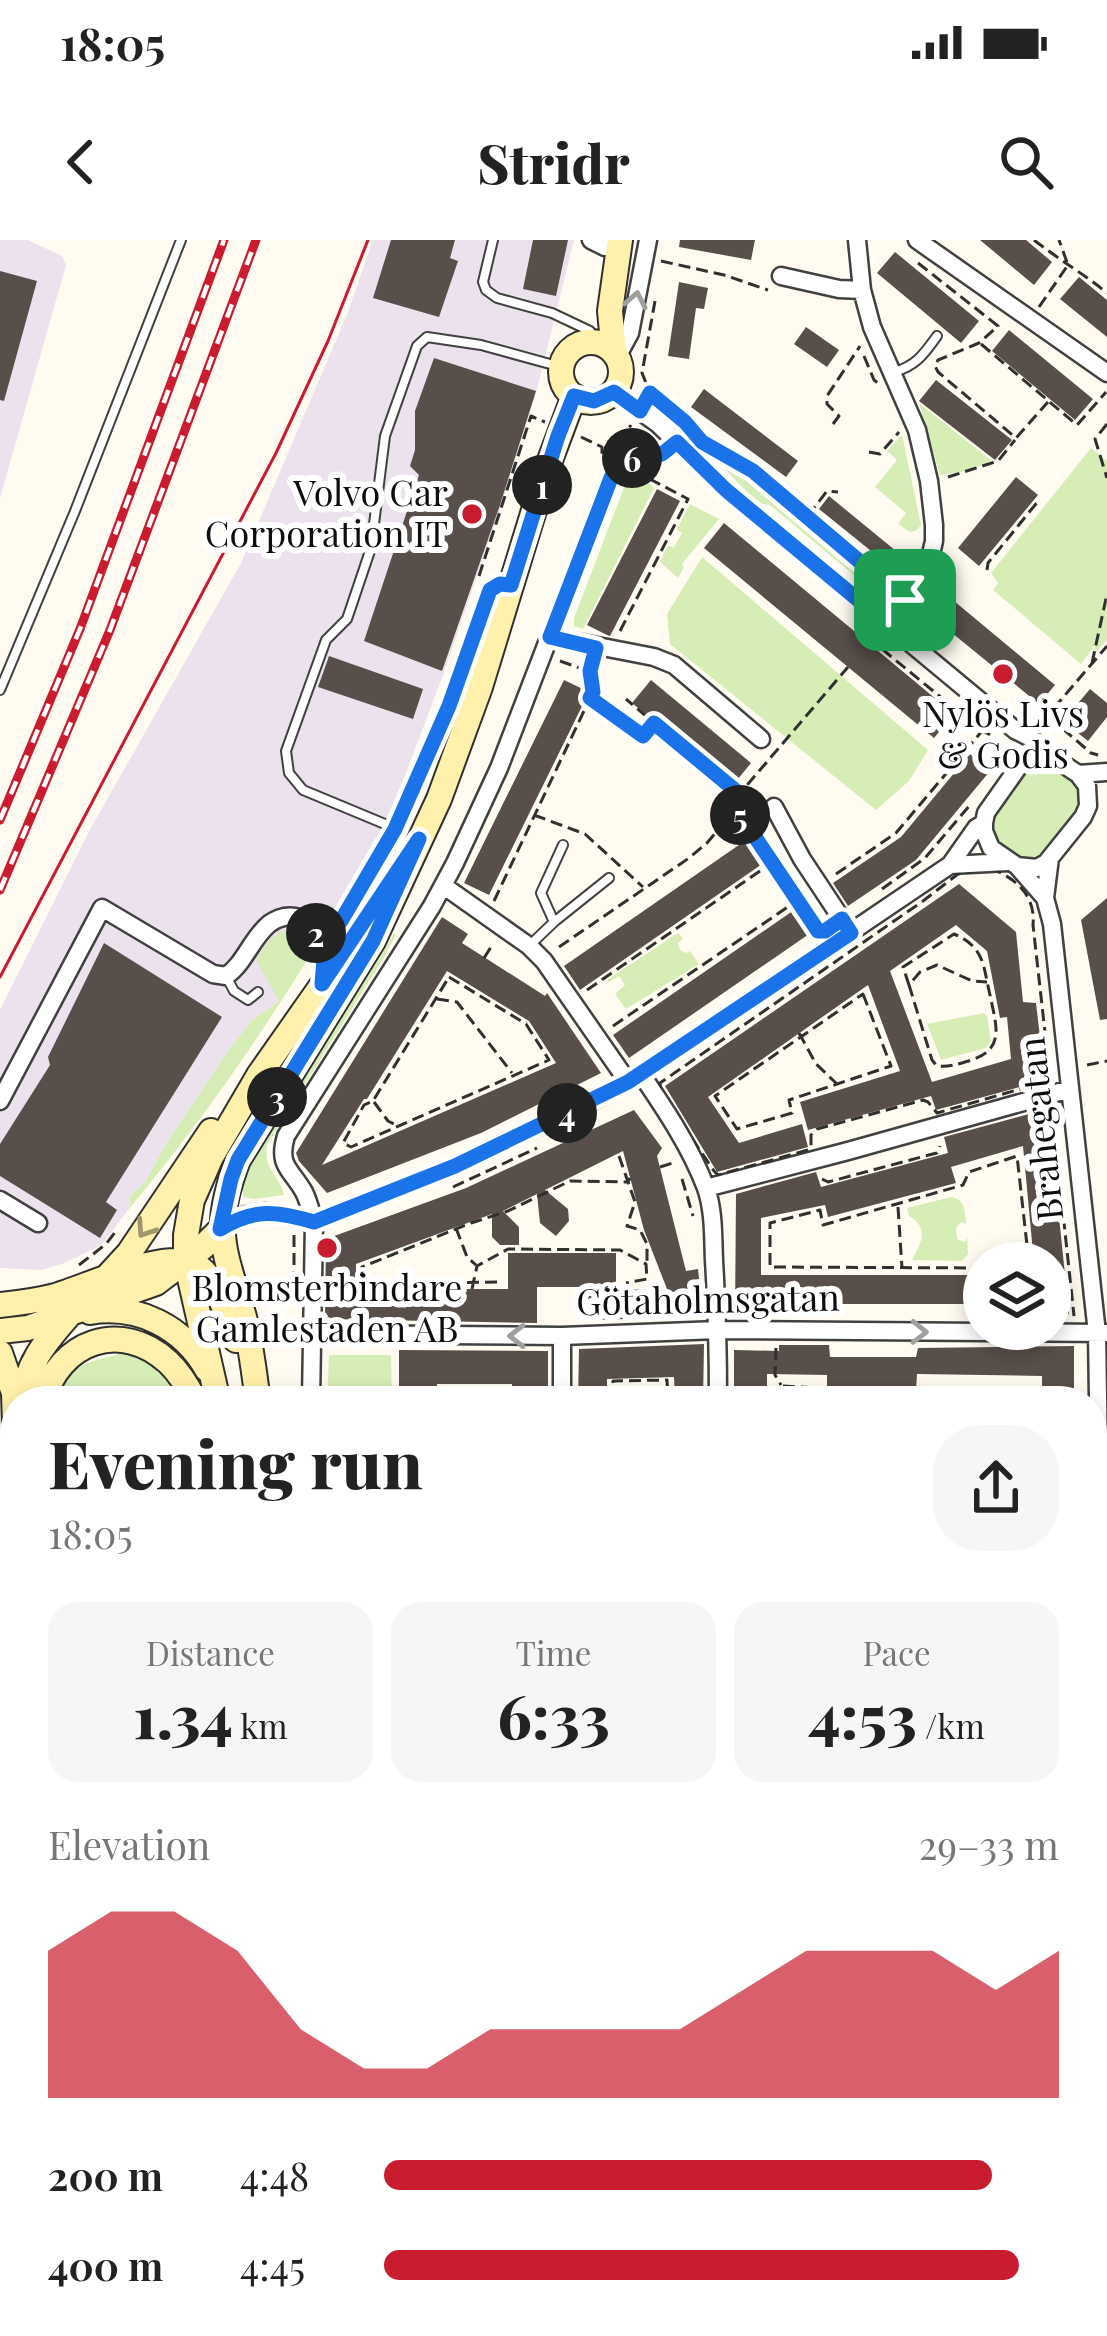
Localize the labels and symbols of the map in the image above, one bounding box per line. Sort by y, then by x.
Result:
one-way arrow [622,290,648,310]
pin: 6 [602,428,662,488]
pin: 1 [512,455,572,515]
place label: Volvo Car Corporation IT [205,467,448,556]
marker: Volvo Car Corporation IT [459,501,485,527]
pin [854,549,956,651]
marker: Nylös Livs & Godis [990,661,1016,687]
place label: Nylös Livs & Godis [922,688,1084,777]
pin: 5 [710,785,770,845]
pin: 2 [286,903,346,963]
street label: Brahegatan [1006,1035,1073,1223]
pin: 3 [247,1067,307,1127]
pin: 4 [537,1083,597,1143]
one-way arrow [137,1216,159,1238]
marker: Blomsterbindare Gamlestaden AB [314,1235,340,1261]
place label: Blomsterbindare Gamlestaden AB [192,1262,462,1351]
street label: Götaholmsgatan [576,1272,840,1324]
one-way arrow [910,1318,929,1344]
one-way arrow [507,1323,526,1349]

